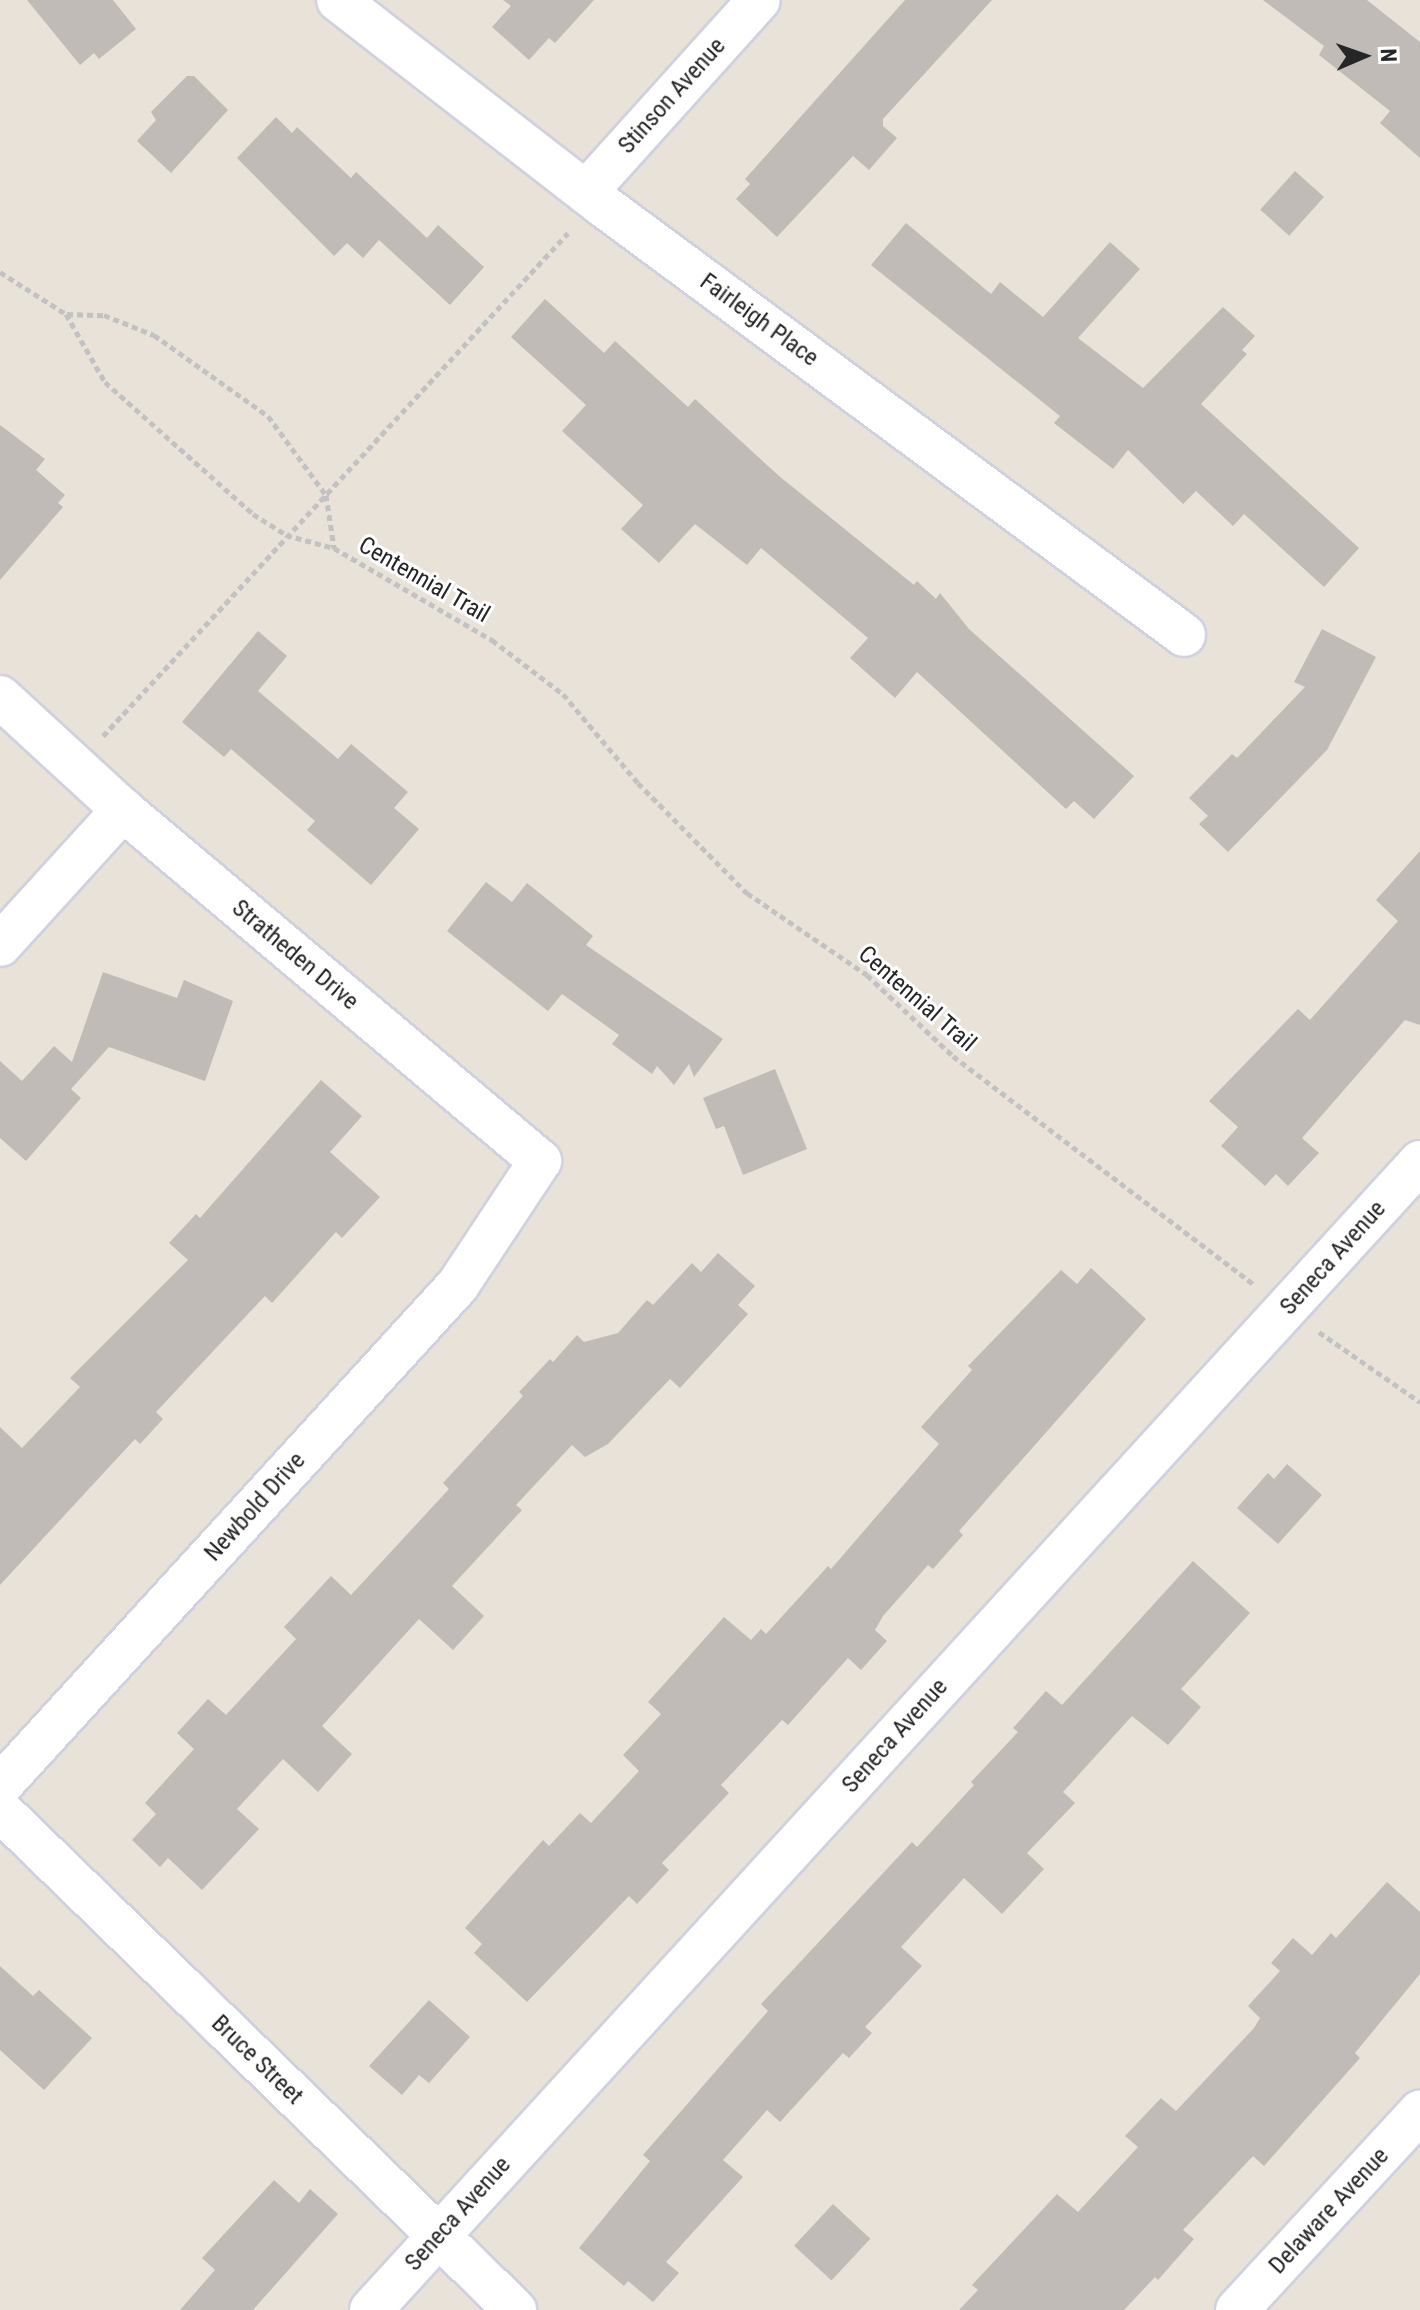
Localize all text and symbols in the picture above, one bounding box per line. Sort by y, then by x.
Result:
north arrow [1324,16,1404,96]
street label: Stinson Avenue [612,32,732,160]
text: N [1376,48,1401,62]
street label: Fairleigh Place [694,267,824,373]
street label: Centennial Trail [353,531,495,629]
street label: Stratheden Drive [226,894,364,1016]
street label: Centennial Trail [852,940,982,1058]
street label: Seneca Avenue [1274,1195,1392,1321]
street label: Newbold Drive [199,1447,311,1567]
street label: Seneca Avenue [836,1673,954,1799]
street label: Bruce Street [205,2009,309,2111]
street label: Delaware Avenue [1263,2142,1395,2280]
street label: Seneca Avenue [399,2151,517,2277]

